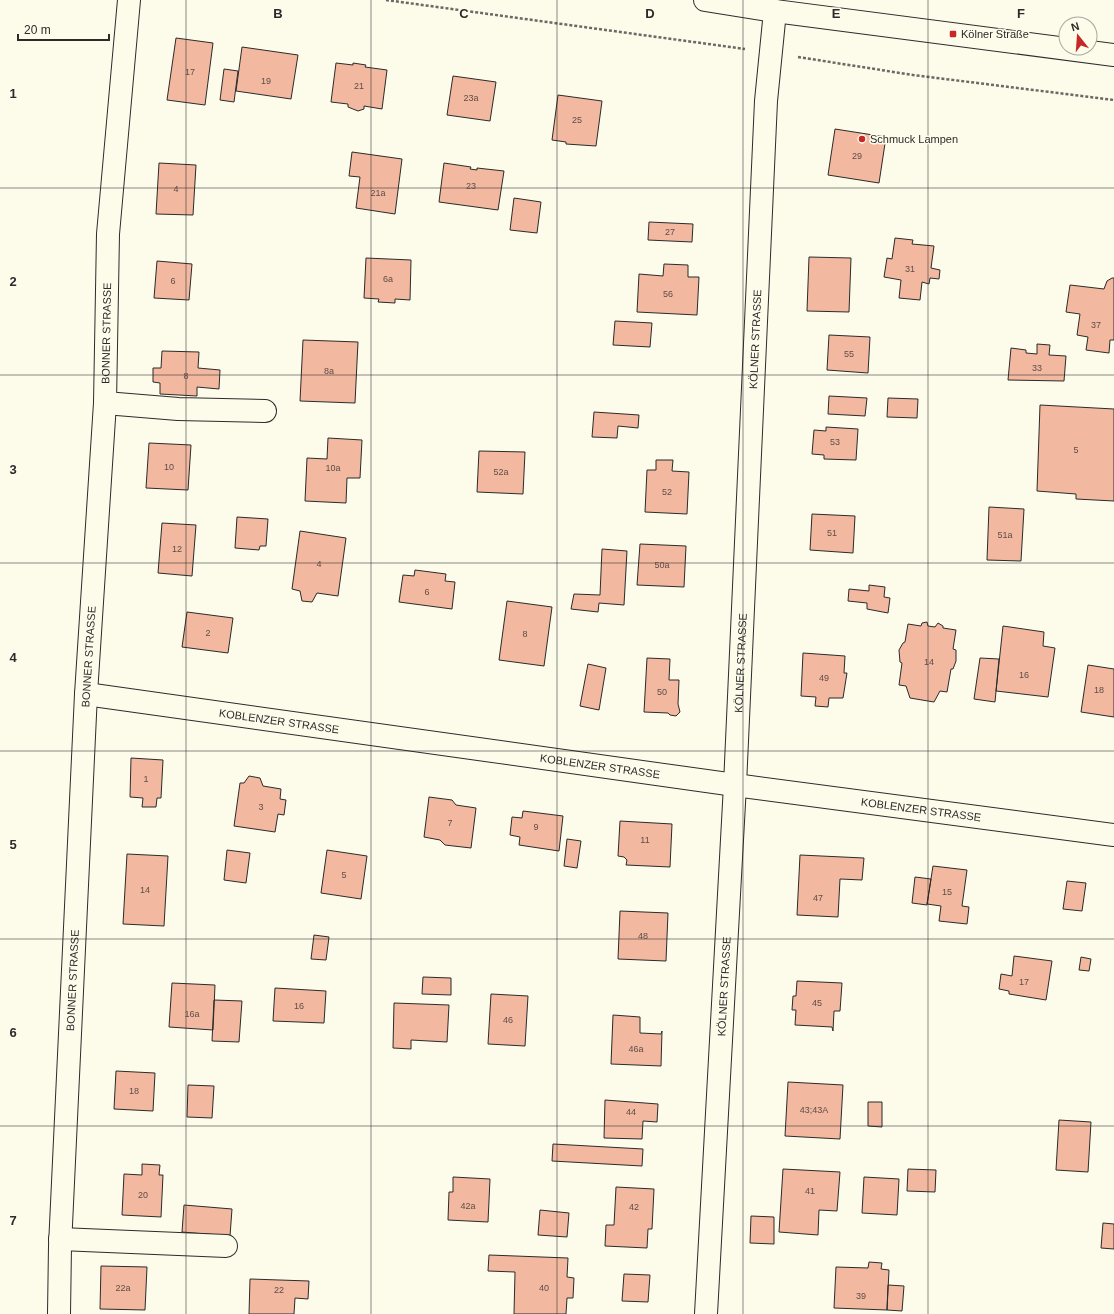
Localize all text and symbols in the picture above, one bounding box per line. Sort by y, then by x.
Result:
text: B [273,6,283,21]
text: C [459,6,469,21]
text: D [645,6,655,21]
text: E [832,6,841,21]
text: F [1017,6,1025,21]
scale bar [18,16,109,42]
north arrow [1058,16,1098,56]
text: N [1070,20,1081,33]
text: 20 m [24,23,51,37]
place label: Kölner Straße [961,28,1029,40]
marker: Kölner Straße [948,29,958,39]
house number: 17 [185,67,195,77]
house number: 19 [261,76,271,86]
house number: 21 [354,81,364,91]
text: 1 [9,86,17,101]
house number: 23a [463,93,479,103]
house number: 25 [572,115,582,125]
place label: Schmuck Lampen [870,133,958,145]
marker: Schmuck Lampen [857,134,867,144]
house number: 29 [852,151,862,161]
house number: 23 [466,181,476,191]
house number: 4 [173,184,179,194]
house number: 21a [370,188,386,198]
house number: 27 [665,227,675,237]
house number: 31 [905,264,915,274]
text: 2 [9,274,17,289]
house number: 6a [383,274,393,284]
house number: 6 [170,276,176,286]
street label: BONNER STRASSE [99,282,113,384]
house number: 56 [663,289,673,299]
street label: KÖLNER STRASSE [747,289,763,389]
house number: 37 [1091,320,1101,330]
house number: 55 [844,349,854,359]
house number: 33 [1032,363,1042,373]
house number: 8a [324,366,334,376]
house number: 8 [183,371,189,381]
house number: 53 [830,437,840,447]
house number: 5 [1073,445,1079,455]
text: 3 [9,462,17,477]
house number: 10 [164,462,174,472]
house number: 10a [325,463,341,473]
house number: 52a [493,467,509,477]
house number: 52 [662,487,672,497]
house number: 51 [827,528,837,538]
house number: 51a [997,530,1013,540]
house number: 12 [172,544,182,554]
house number: 4 [316,559,322,569]
house number: 50a [654,560,670,570]
house number: 6 [424,587,430,597]
street label: BONNER STRASSE [79,606,98,708]
street label: KÖLNER STRASSE [732,613,749,713]
house number: 2 [205,628,211,638]
house number: 8 [522,629,528,639]
text: 4 [9,650,17,665]
house number: 14 [924,657,934,667]
house number: 16 [1019,670,1029,680]
house number: 49 [819,673,829,683]
house number: 18 [1094,685,1104,695]
house number: 50 [657,687,667,697]
street label: KOBLENZER STRASSE [218,707,340,735]
street label: KOBLENZER STRASSE [539,752,661,780]
house number: 1 [143,774,149,784]
street label: KOBLENZER STRASSE [860,796,982,823]
house number: 3 [258,802,264,812]
house number: 7 [447,818,453,828]
house number: 9 [533,822,539,832]
house number: 11 [640,835,650,845]
text: 5 [9,837,17,852]
house number: 5 [341,870,347,880]
house number: 14 [140,885,150,895]
house number: 15 [942,887,952,897]
house number: 47 [813,893,823,903]
street label: BONNER STRASSE [64,929,81,1031]
house number: 48 [638,931,648,941]
street label: KÖLNER STRASSE [715,936,733,1037]
house number: 17 [1019,977,1029,987]
house number: 45 [812,998,822,1008]
house number: 16 [294,1001,304,1011]
house number: 16a [184,1009,200,1019]
house number: 46 [503,1015,513,1025]
text: 6 [9,1025,17,1040]
house number: 46a [628,1044,644,1054]
house number: 18 [129,1086,139,1096]
house number: 43;43A [800,1105,828,1115]
house number: 44 [626,1107,636,1117]
house number: 41 [805,1186,815,1196]
house number: 20 [138,1190,148,1200]
house number: 42a [460,1201,476,1211]
house number: 42 [629,1202,639,1212]
text: 7 [9,1213,17,1228]
house number: 22a [115,1283,131,1293]
house number: 40 [539,1283,549,1293]
house number: 22 [274,1285,284,1295]
house number: 39 [856,1291,866,1301]

